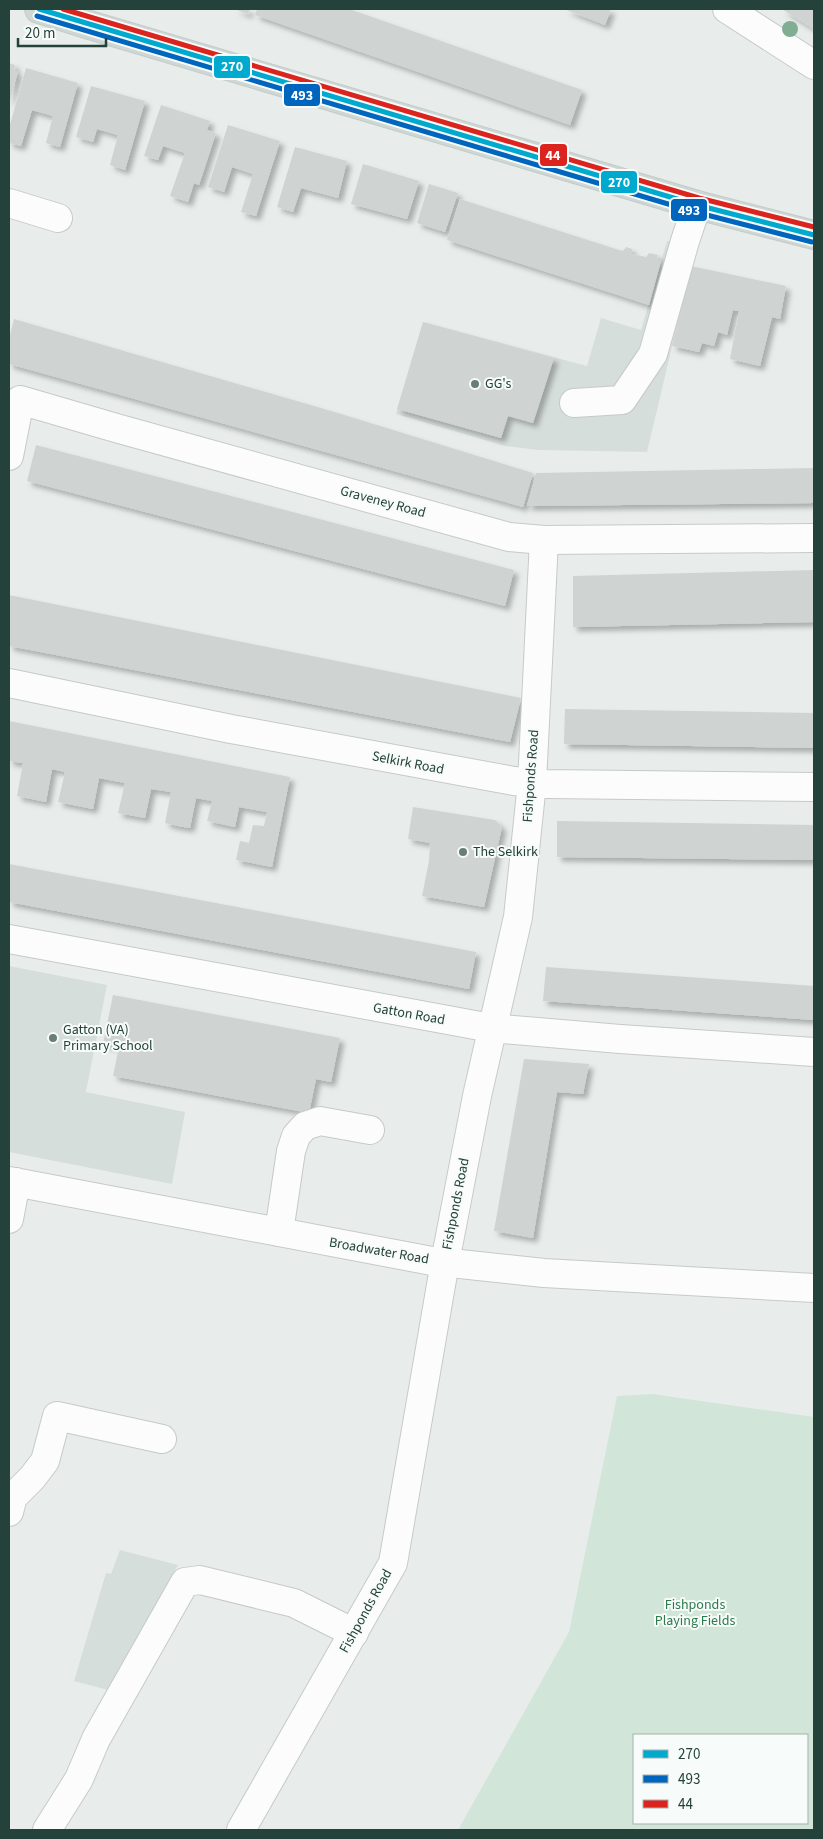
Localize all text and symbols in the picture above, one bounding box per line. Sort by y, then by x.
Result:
scale bar [18,15,105,47]
text: 20 m [25,23,55,44]
line badge: 270 [213,55,251,79]
text: 270 [221,57,243,77]
line badge: 493 [283,83,321,107]
text: 493 [291,86,313,106]
line badge: 44 [539,143,568,167]
text: 44 [546,146,561,166]
line badge: 270 [600,170,638,194]
text: 270 [608,173,630,193]
line badge: 493 [670,198,708,222]
text: 493 [678,201,700,221]
place label: GG's [485,374,511,394]
marker: GG's [469,378,481,390]
street label: Graveney Road [338,481,428,523]
street label: Fishponds Road [518,729,544,823]
street label: Selkirk Road [370,746,446,780]
place label: The Selkirk [473,842,538,862]
marker: The Selkirk [457,846,469,858]
street label: Gatton Road [372,998,446,1030]
place label: Gatton (VA) Primary School [63,1020,153,1056]
marker: Gatton (VA) Primary School [47,1032,59,1044]
street label: Fishponds Road [437,1156,475,1252]
street label: Broadwater Road [327,1232,431,1270]
street label: Fishponds Road [335,1565,397,1657]
park label: Fishponds Playing Fields [655,1595,735,1631]
legend [633,1734,808,1824]
text: 270 [678,1744,700,1765]
text: 493 [678,1769,700,1790]
text: 44 [678,1794,693,1815]

